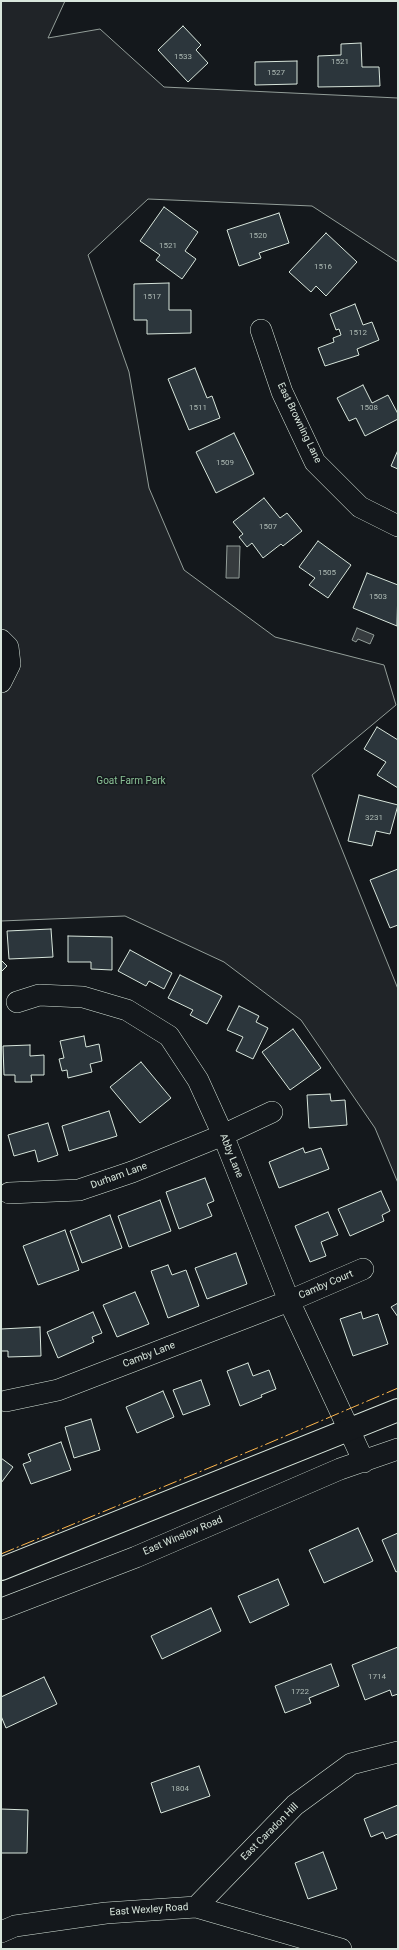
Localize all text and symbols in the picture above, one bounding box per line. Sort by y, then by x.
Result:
house number: 1533 [174,52,192,62]
house number: 1521 [331,57,349,67]
house number: 1527 [267,68,285,78]
house number: 1520 [249,231,267,241]
house number: 1521 [159,241,177,251]
house number: 1516 [314,262,332,272]
house number: 1517 [143,292,161,302]
house number: 1512 [349,328,367,338]
street label: East Browning Lane [274,381,324,465]
house number: 1511 [189,403,207,413]
house number: 1508 [360,403,378,413]
house number: 1509 [216,458,234,468]
house number: 1507 [259,522,277,532]
house number: 1505 [318,568,336,578]
house number: 1503 [369,592,387,602]
park label: Goat Farm Park [96,775,166,787]
house number: 3231 [365,813,383,823]
street label: Abby Lane [217,1132,245,1180]
street label: Durham Lane [89,1160,149,1192]
street label: Camby Court [297,1268,355,1302]
street label: Camby Lane [121,1340,177,1370]
street label: East Winslow Road [141,1514,225,1558]
house number: 1714 [368,1672,386,1682]
house number: 1722 [291,1687,309,1697]
house number: 1804 [171,1784,189,1794]
street label: East Caradon Hill [239,1801,301,1863]
street label: East Wexley Road [109,1901,189,1919]

